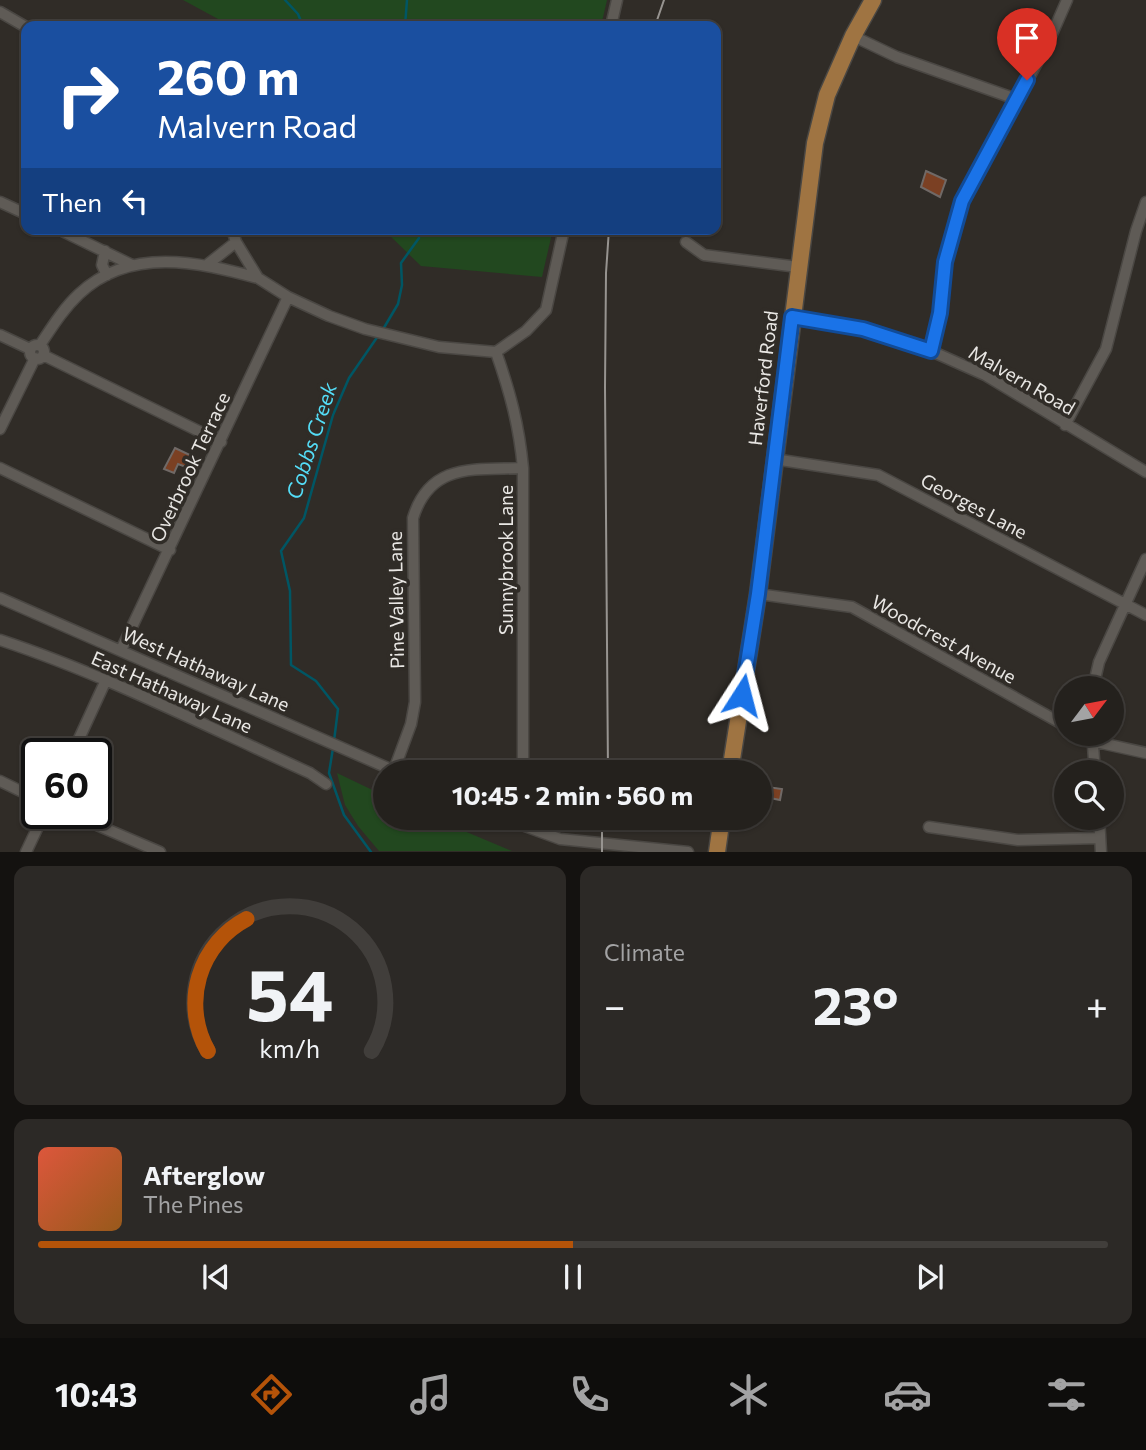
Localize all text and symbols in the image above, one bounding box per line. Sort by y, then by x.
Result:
pin [997,8,1057,80]
icon: arrive [1008,19,1046,57]
text: 260 m [157,45,299,105]
icon: right [42,49,133,140]
text: Malvern Road [157,105,357,145]
icon: left [116,182,154,220]
text: Then [42,186,102,217]
street label: Haverford Road [743,309,782,447]
street label: Malvern Road [965,340,1079,419]
water label: Cobbs Creek [280,379,341,502]
street label: Overbrook Terrace [145,388,234,545]
street label: Georges Lane [917,468,1031,543]
street label: Sunnybrook Lane [494,485,517,635]
street label: Pine Valley Lane [383,531,408,669]
street label: Woodcrest Avenue [868,589,1021,688]
street label: West Hathaway Lane [119,621,293,716]
street label: East Hathaway Lane [88,646,256,737]
position arrow [705,658,779,732]
north arrow [1054,676,1124,746]
map controls [1054,676,1124,830]
speed limit sign: 60 [21,738,112,829]
button: search [1054,760,1124,830]
text: 10:45 · 2 min · 560 m [452,779,693,810]
text: Climate [604,938,685,966]
text: 54 [246,948,334,1037]
text: 23° [813,972,899,1036]
text: − [604,981,626,1028]
text: + [1086,981,1108,1028]
text: km/h [260,1033,320,1063]
text: Afterglow [143,1159,265,1190]
text: The Pines [143,1190,244,1218]
icon: previous [197,1258,235,1296]
icon: pause [554,1258,592,1296]
icon: next [911,1258,949,1296]
icon: directions [247,1370,296,1419]
icon: music [406,1370,455,1419]
icon: phone [565,1370,614,1419]
icon: climate [724,1370,773,1419]
icon: car [883,1370,932,1419]
icon: filters [1042,1370,1091,1419]
text: 10:43 [55,1374,137,1414]

